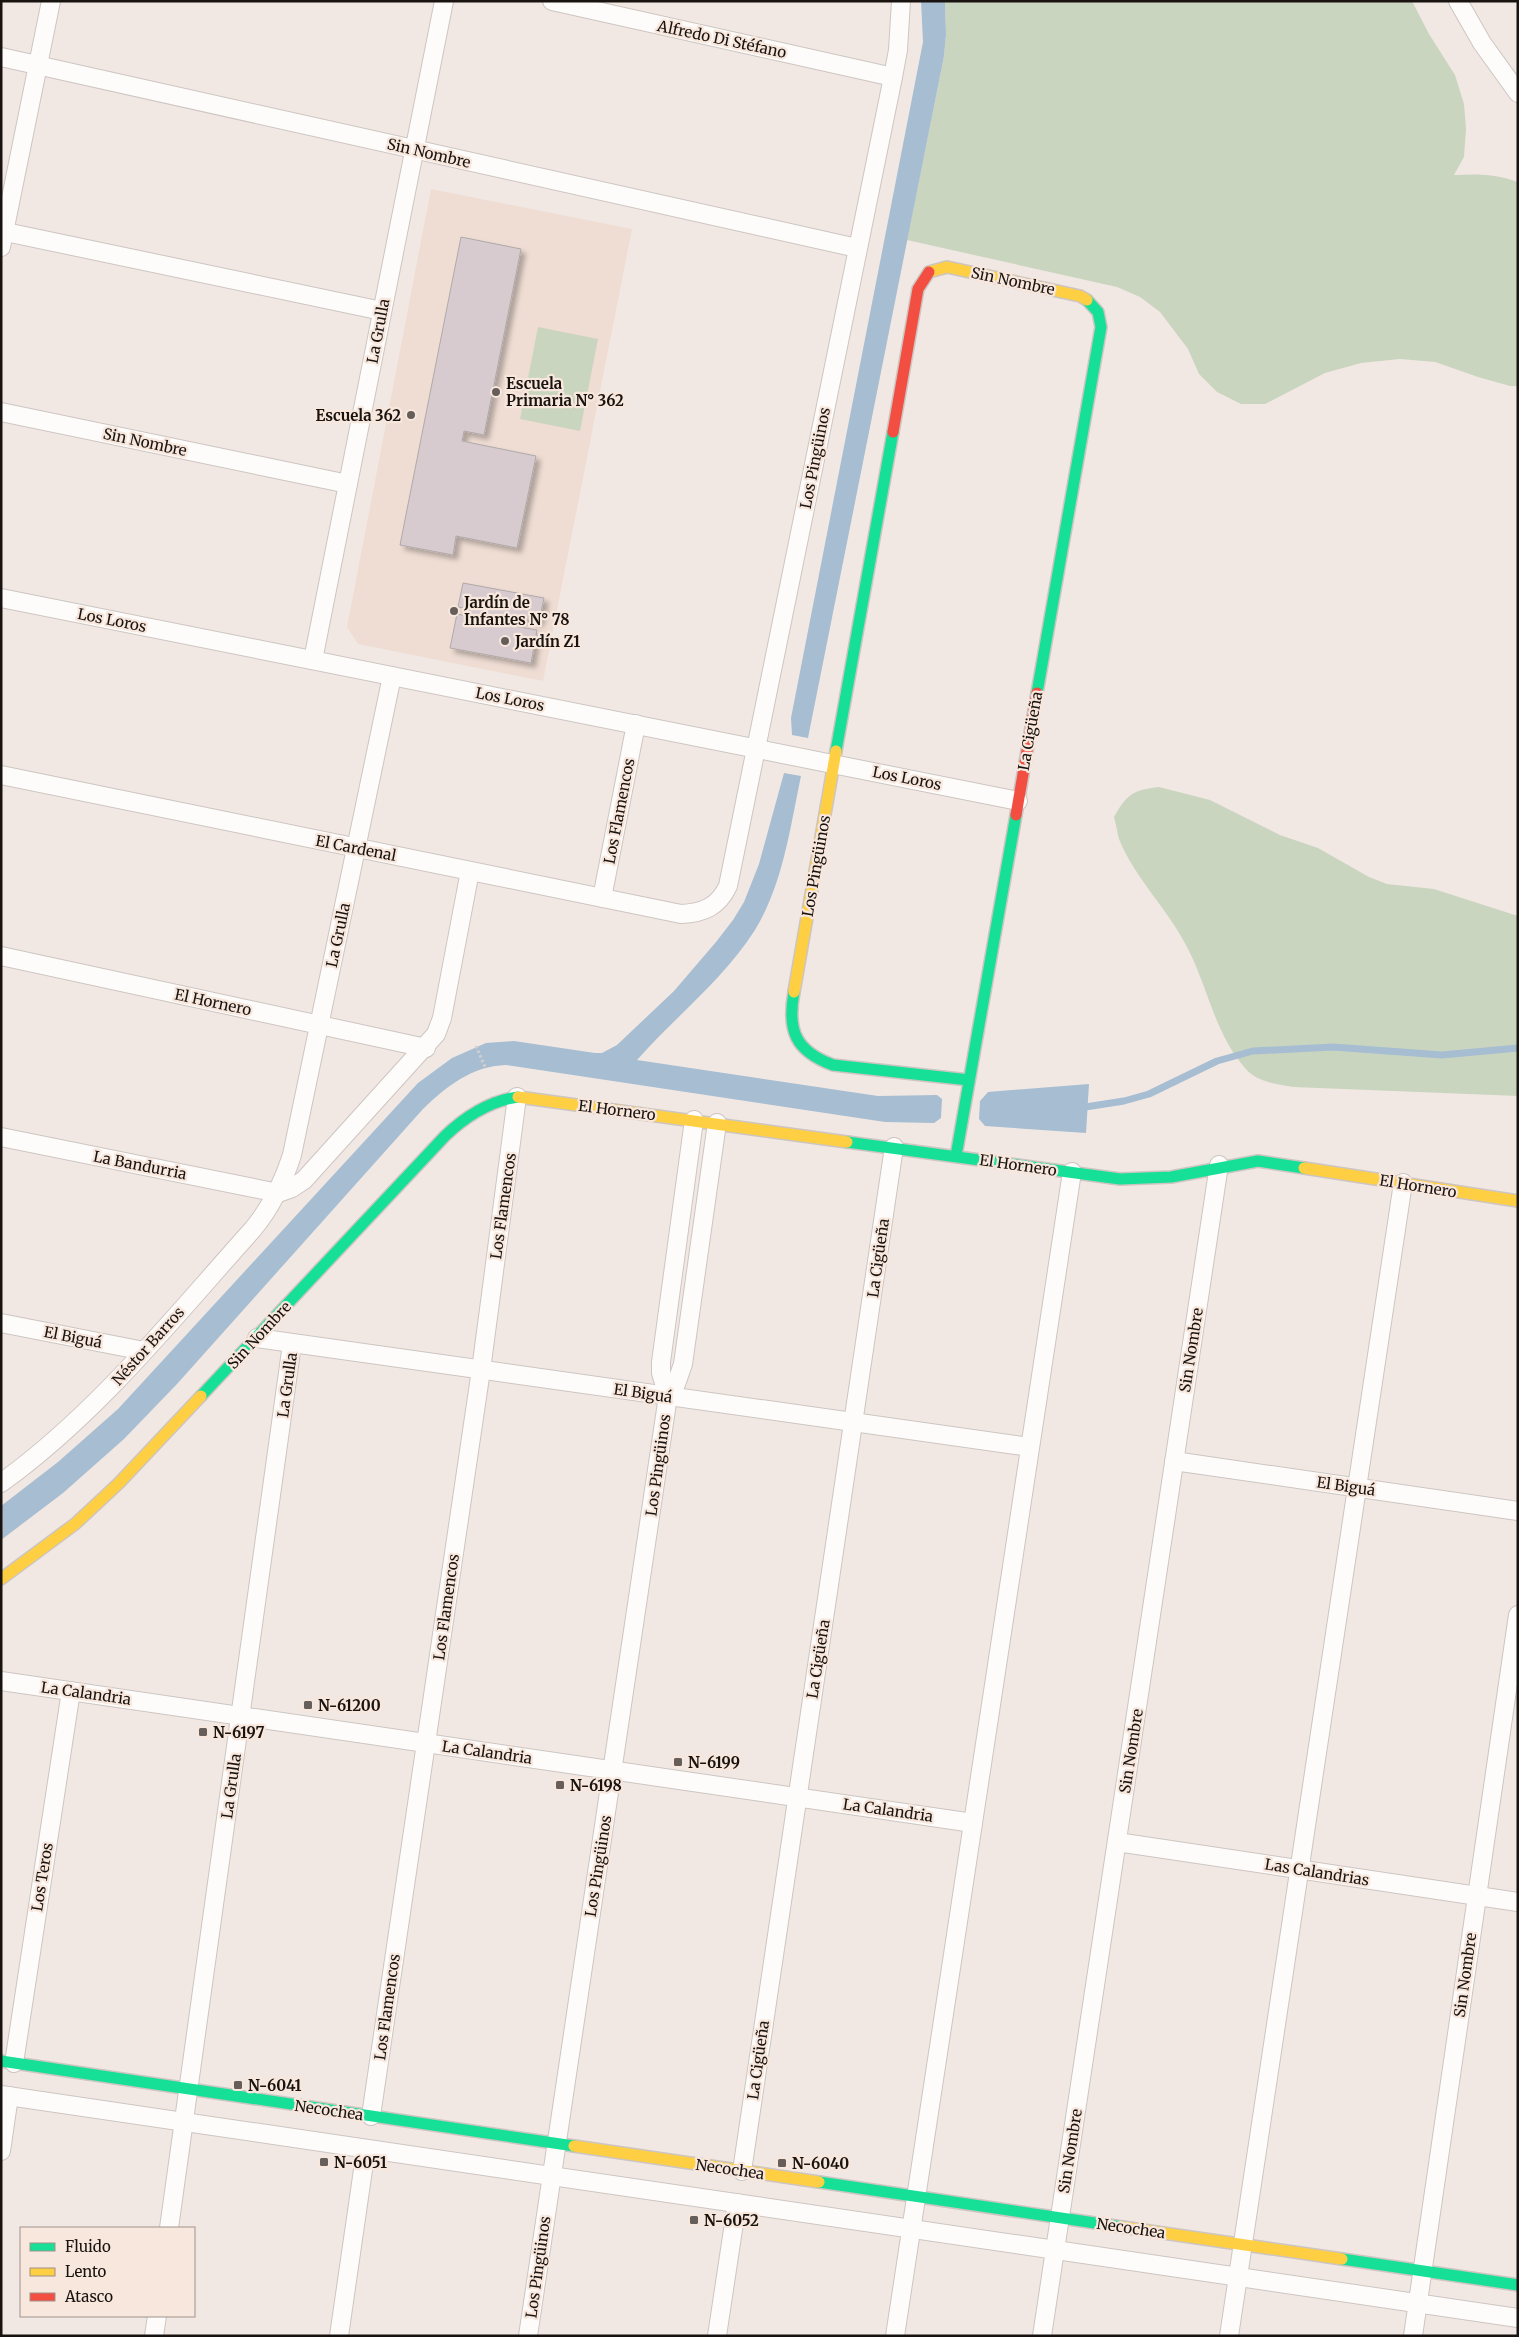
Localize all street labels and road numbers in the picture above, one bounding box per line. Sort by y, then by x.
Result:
street label: Alfredo Di Stéfano [655,16,789,62]
street label: Sin Nombre [385,134,473,172]
street label: Sin Nombre [969,263,1057,299]
street label: La Grulla [362,297,394,365]
street label: Los Pingüinos [796,406,834,510]
street label: Sin Nombre [101,424,189,460]
street label: Los Loros [76,604,148,636]
street label: Los Loros [474,683,546,715]
street label: La Cigüeña [1014,690,1046,772]
street label: Los Flamencos [599,757,639,865]
street label: Los Loros [871,762,943,794]
street label: Los Pingüinos [798,814,834,918]
street label: El Cardenal [314,831,398,865]
street label: La Grulla [322,901,354,969]
street label: El Hornero [173,985,253,1019]
street label: El Hornero [577,1096,657,1124]
street label: La Bandurria [92,1147,188,1183]
street label: El Hornero [978,1150,1058,1180]
street label: Los Flamencos [486,1152,520,1260]
street label: El Hornero [1378,1171,1458,1202]
street label: La Cigüeña [863,1217,893,1299]
street label: Sin Nombre [223,1297,295,1373]
street label: Néstor Barros [108,1303,188,1389]
street label: Sin Nombre [1175,1306,1207,1394]
street label: El Biguá [42,1322,104,1352]
street label: La Grulla [273,1351,301,1419]
street label: El Biguá [612,1379,674,1407]
street label: Los Pingüinos [641,1413,675,1517]
street label: El Biguá [1315,1472,1377,1500]
street label: Los Flamencos [429,1553,463,1661]
street label: La Cigüeña [802,1618,834,1700]
street label: La Calandria [40,1677,132,1709]
street label: Sin Nombre [1115,1707,1147,1795]
street label: La Calandria [441,1736,533,1768]
street label: La Grulla [217,1752,245,1820]
street label: La Calandria [842,1794,934,1826]
street label: Los Pingüinos [581,1814,615,1918]
street label: Los Teros [27,1841,57,1913]
street label: Las Calandrias [1263,1854,1371,1890]
street label: Sin Nombre [1450,1931,1480,2018]
street label: Los Flamencos [370,1953,404,2061]
street label: La Cigüeña [743,2019,773,2101]
street label: Necochea [293,2096,365,2124]
street label: Sin Nombre [1054,2107,1086,2195]
street label: Necochea [694,2155,766,2183]
street label: Necochea [1095,2214,1167,2242]
street label: Los Pingüinos [521,2215,555,2319]

